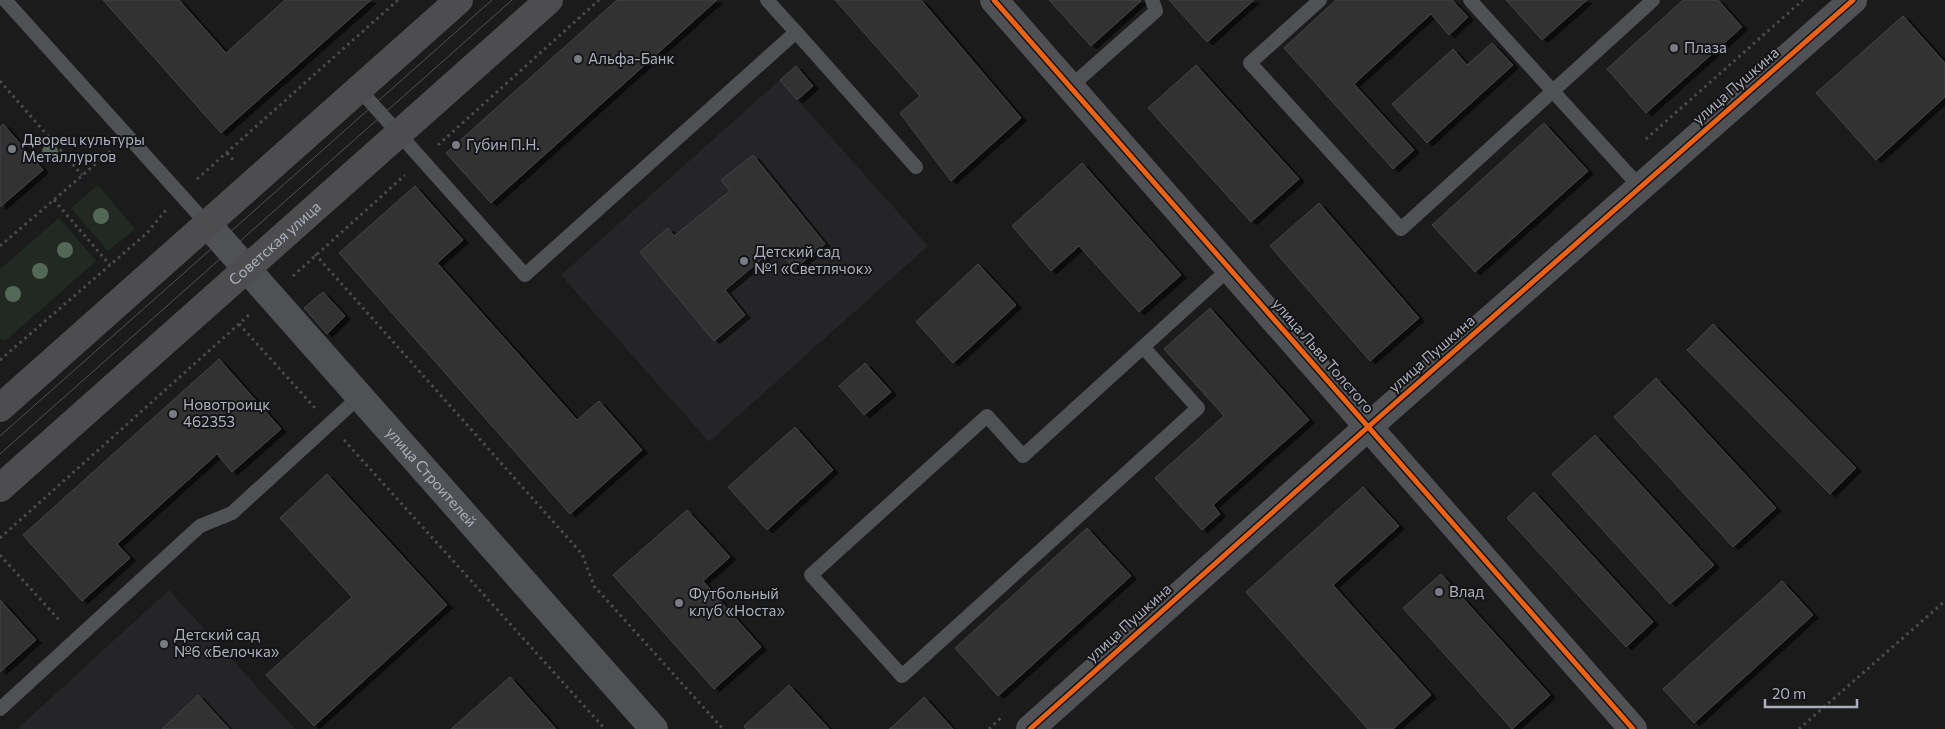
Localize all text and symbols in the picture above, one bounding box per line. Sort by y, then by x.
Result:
place label: Плаза [1684,38,1727,56]
marker: Плаза [1668,42,1680,54]
street label: улица Пушкина [1689,43,1782,128]
place label: Альфа-Банк [588,49,674,67]
marker: Альфа-Банк [572,53,584,65]
place label: Дворец культуры Металлургов [22,130,145,165]
place label: Губин П.Н. [466,135,540,153]
marker: Губин П.Н. [450,139,462,151]
marker: Дворец культуры Металлургов [6,143,18,155]
street label: Советская улица [225,197,324,288]
place label: Детский сад №1 «Светлячок» [754,242,873,277]
marker: Детский сад №1 «Светлячок» [738,255,750,267]
street label: улица Льва Толстого [1269,294,1379,416]
street label: улица Пушкина [1385,311,1478,396]
place label: Новотроицк 462353 [183,395,270,430]
marker: Новотроицк 462353 [167,408,179,420]
street label: улица Строителей [383,423,481,530]
street label: улица Пушкина [1082,579,1175,665]
place label: Влад [1449,582,1484,600]
place label: Футбольный клуб «Носта» [689,584,785,619]
marker: Влад [1433,586,1445,598]
marker: Футбольный клуб «Носта» [673,597,685,609]
place label: Детский сад №6 «Белочка» [174,625,280,660]
marker: Детский сад №6 «Белочка» [158,638,170,650]
scale bar [1765,676,1858,708]
text: 20 m [1772,684,1806,702]

